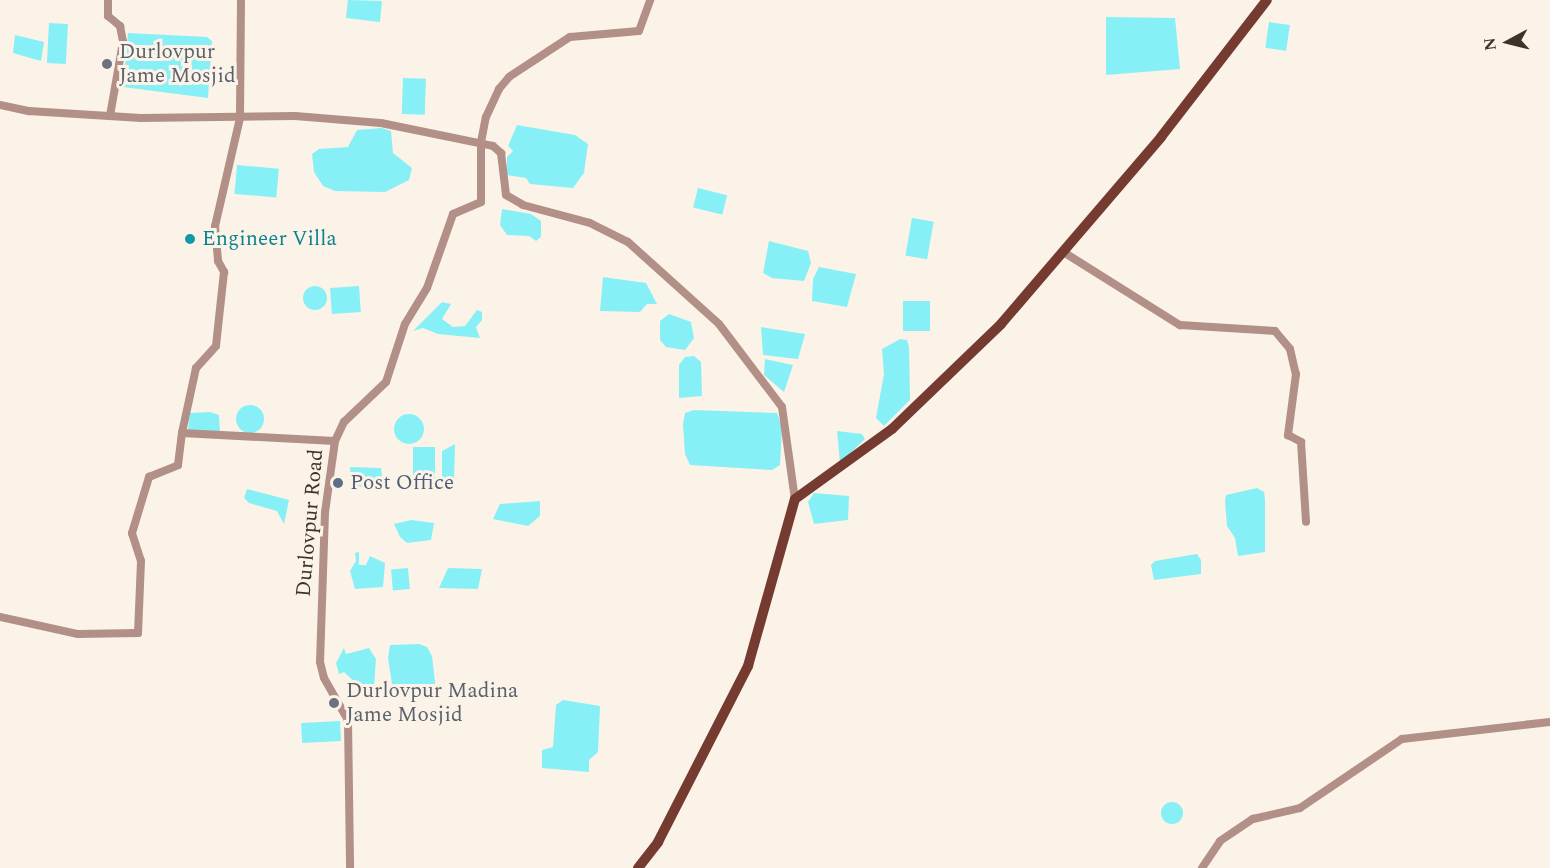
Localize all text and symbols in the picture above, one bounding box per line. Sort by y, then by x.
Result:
north arrow [1478,12,1538,72]
text: N [1477,36,1503,52]
place label: Durlovpur Jame Mosjid [119,39,236,89]
marker: Durlovpur Jame Mosjid [100,57,114,71]
place label: Engineer Villa [202,226,337,252]
marker: Engineer Villa [183,232,197,246]
street label: Durlovpur Road [291,448,329,598]
place label: Post Office [350,470,454,496]
marker: Post Office [331,476,345,490]
place label: Durlovpur Madina Jame Mosjid [346,678,518,728]
marker: Durlovpur Madina Jame Mosjid [327,696,341,710]

